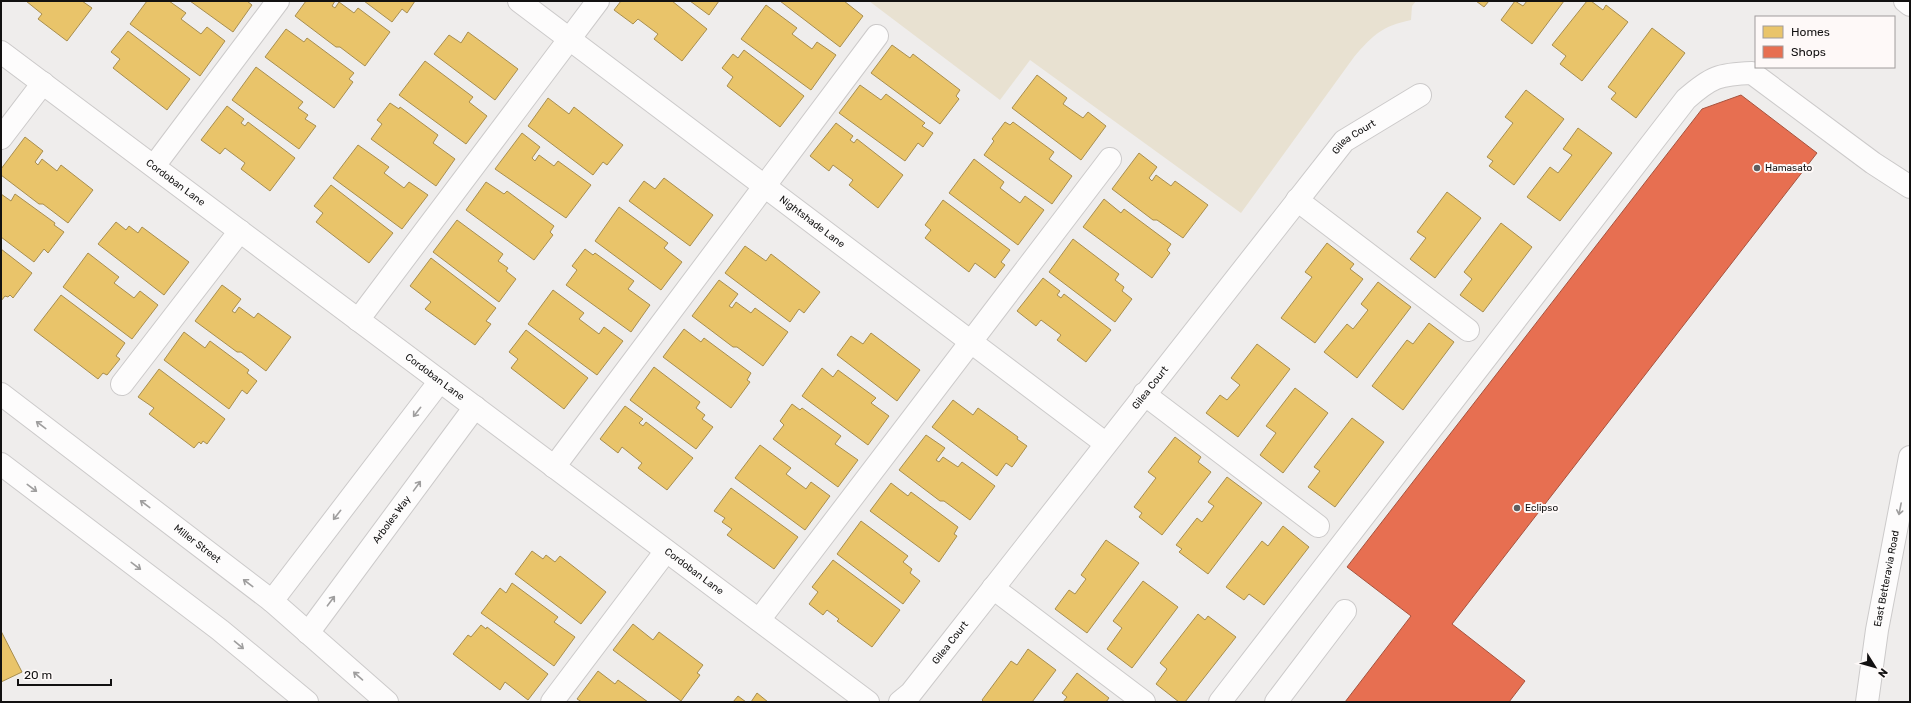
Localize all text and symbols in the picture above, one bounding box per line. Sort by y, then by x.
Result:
legend [1755,16,1895,68]
text: Homes [1791,25,1830,39]
text: Shops [1791,45,1826,59]
street label: Gilea Court [1330,117,1378,157]
street label: Cordoban Lane [144,157,208,209]
place label: Hamasato [1765,162,1813,174]
marker: Hamasato [1752,163,1762,173]
street label: Nightshade Lane [777,193,847,251]
street label: Cordoban Lane [403,351,467,403]
street label: Gilea Court [1130,364,1171,412]
one-way arrow [412,407,421,418]
one-way arrow [36,421,47,430]
one-way arrow [413,481,422,492]
one-way arrow [27,483,38,492]
street label: Arboles Way [370,493,414,546]
one-way arrow [139,500,150,508]
place label: Eclipso [1525,502,1558,514]
one-way arrow [1896,502,1904,515]
marker: Eclipso [1512,503,1522,513]
one-way arrow [333,510,342,521]
street label: Miller Street [171,522,223,566]
street label: East Betteravia Road [1872,530,1902,628]
street label: Cordoban Lane [662,545,726,598]
one-way arrow [130,562,141,570]
one-way arrow [243,579,254,587]
one-way arrow [327,596,336,607]
street label: Gilea Court [930,619,971,667]
one-way arrow [233,641,244,650]
north arrow [1855,647,1895,687]
scale bar [18,661,111,687]
text: N [1875,666,1890,680]
text: 20 m [24,668,52,682]
one-way arrow [352,672,363,681]

